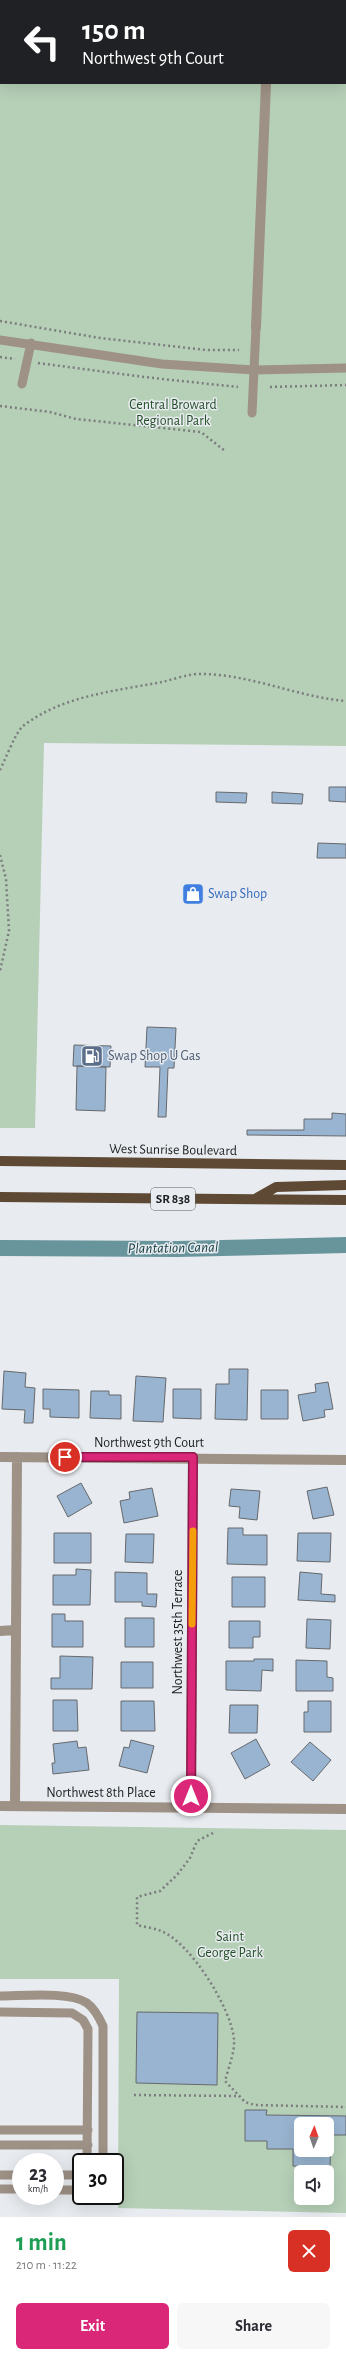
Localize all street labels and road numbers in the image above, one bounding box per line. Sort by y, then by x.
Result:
street label: West Sunrise Boulevard [109,1142,237,1158]
road number: SR 838 [151,1188,195,1210]
street label: Northwest 9th Court [94,1436,205,1450]
street label: Northwest 35th Terrace [171,1570,185,1694]
street label: Northwest 8th Place [46,1786,156,1800]

